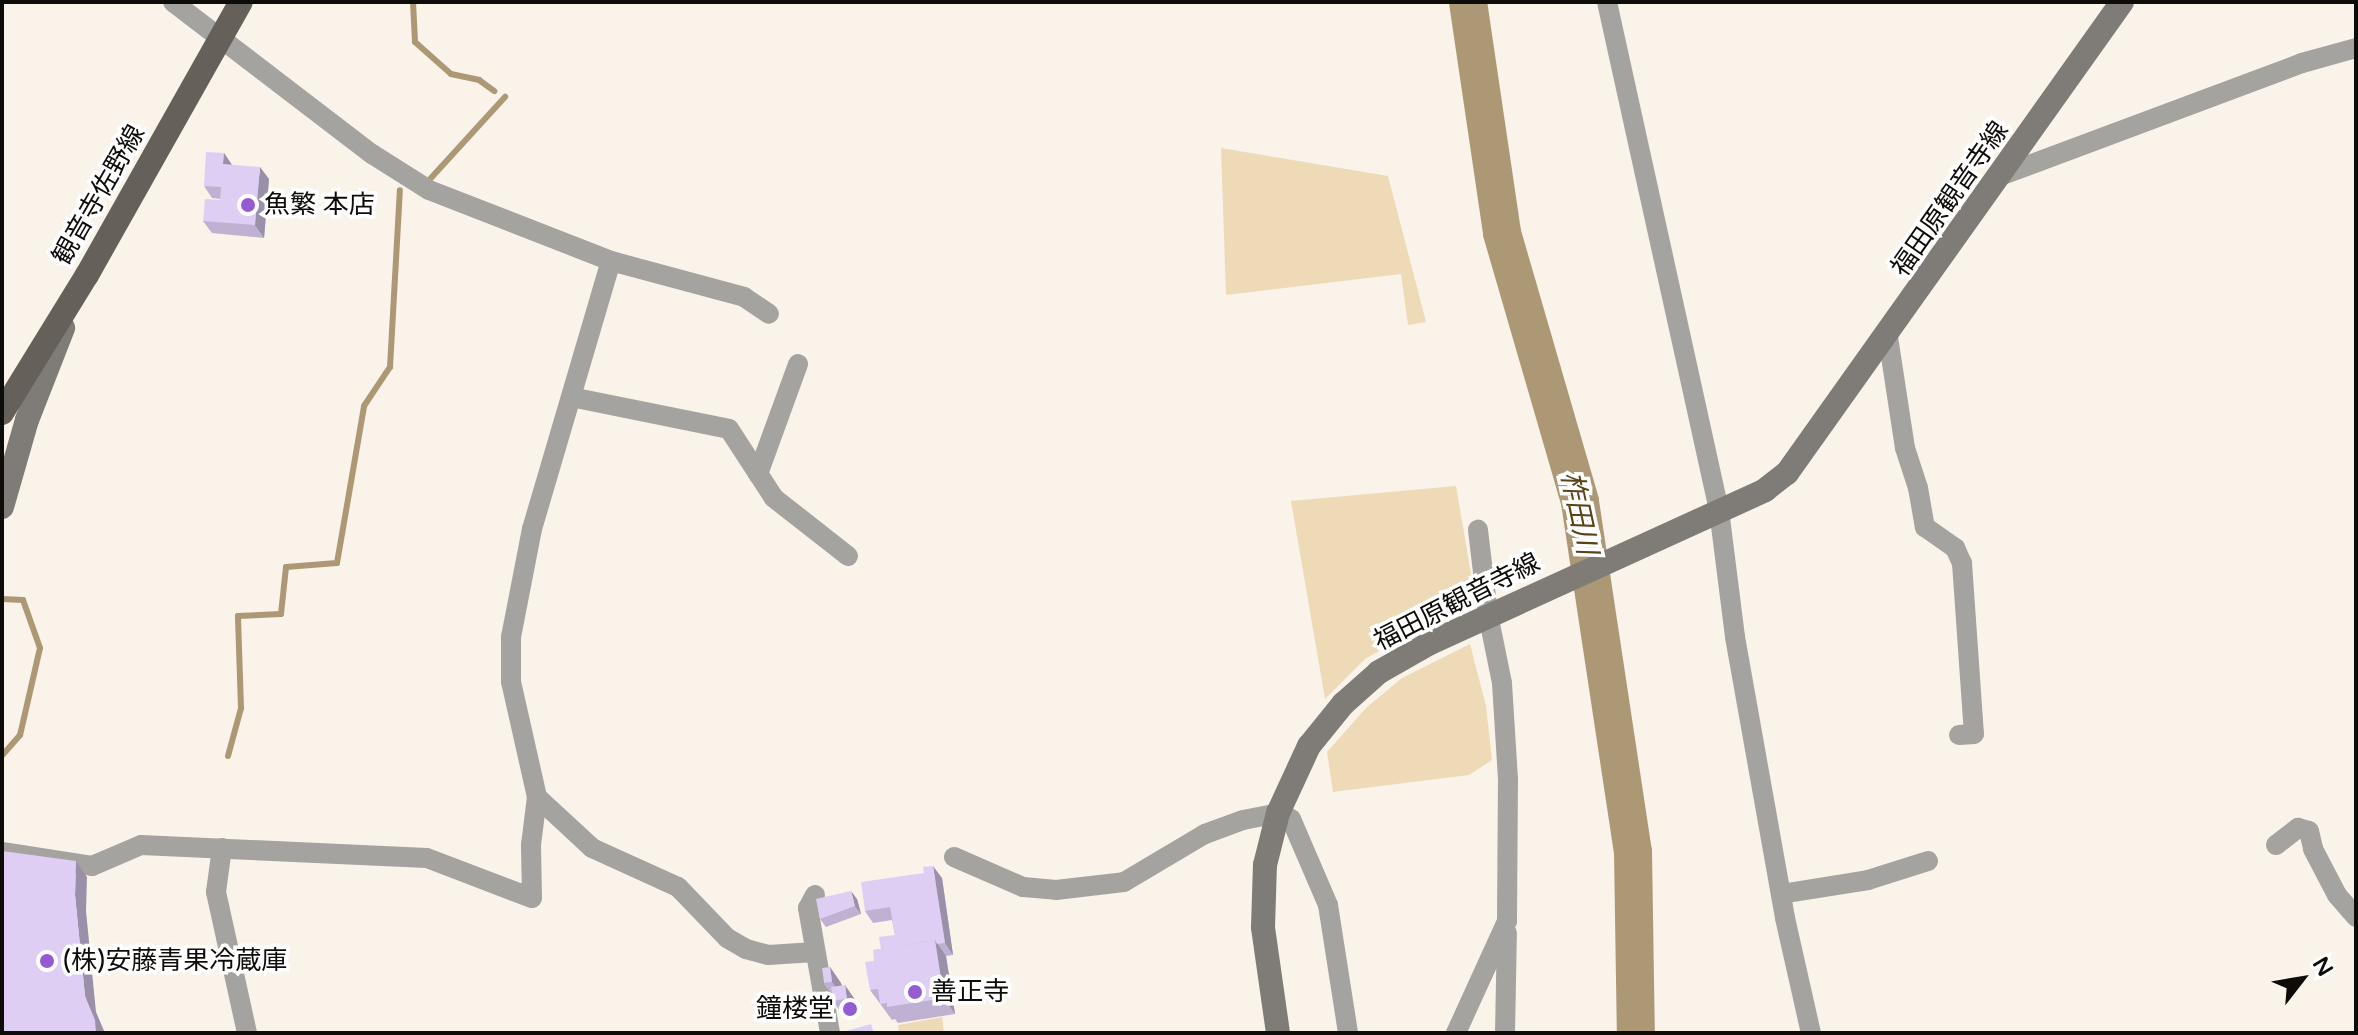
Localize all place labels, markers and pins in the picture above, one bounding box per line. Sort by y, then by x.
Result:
place label: 魚繁 本店 [264,189,375,221]
marker: 魚繁 本店 [239,196,257,214]
place label: (株)安藤青果冷蔵庫 [63,945,287,977]
marker: (株)安藤青果冷蔵庫 [38,952,56,970]
place label: 善正寺 [931,976,1009,1008]
marker: 善正寺 [906,983,924,1001]
place label: 鐘楼堂 [756,993,834,1025]
marker: 鐘楼堂 [841,1000,859,1018]

